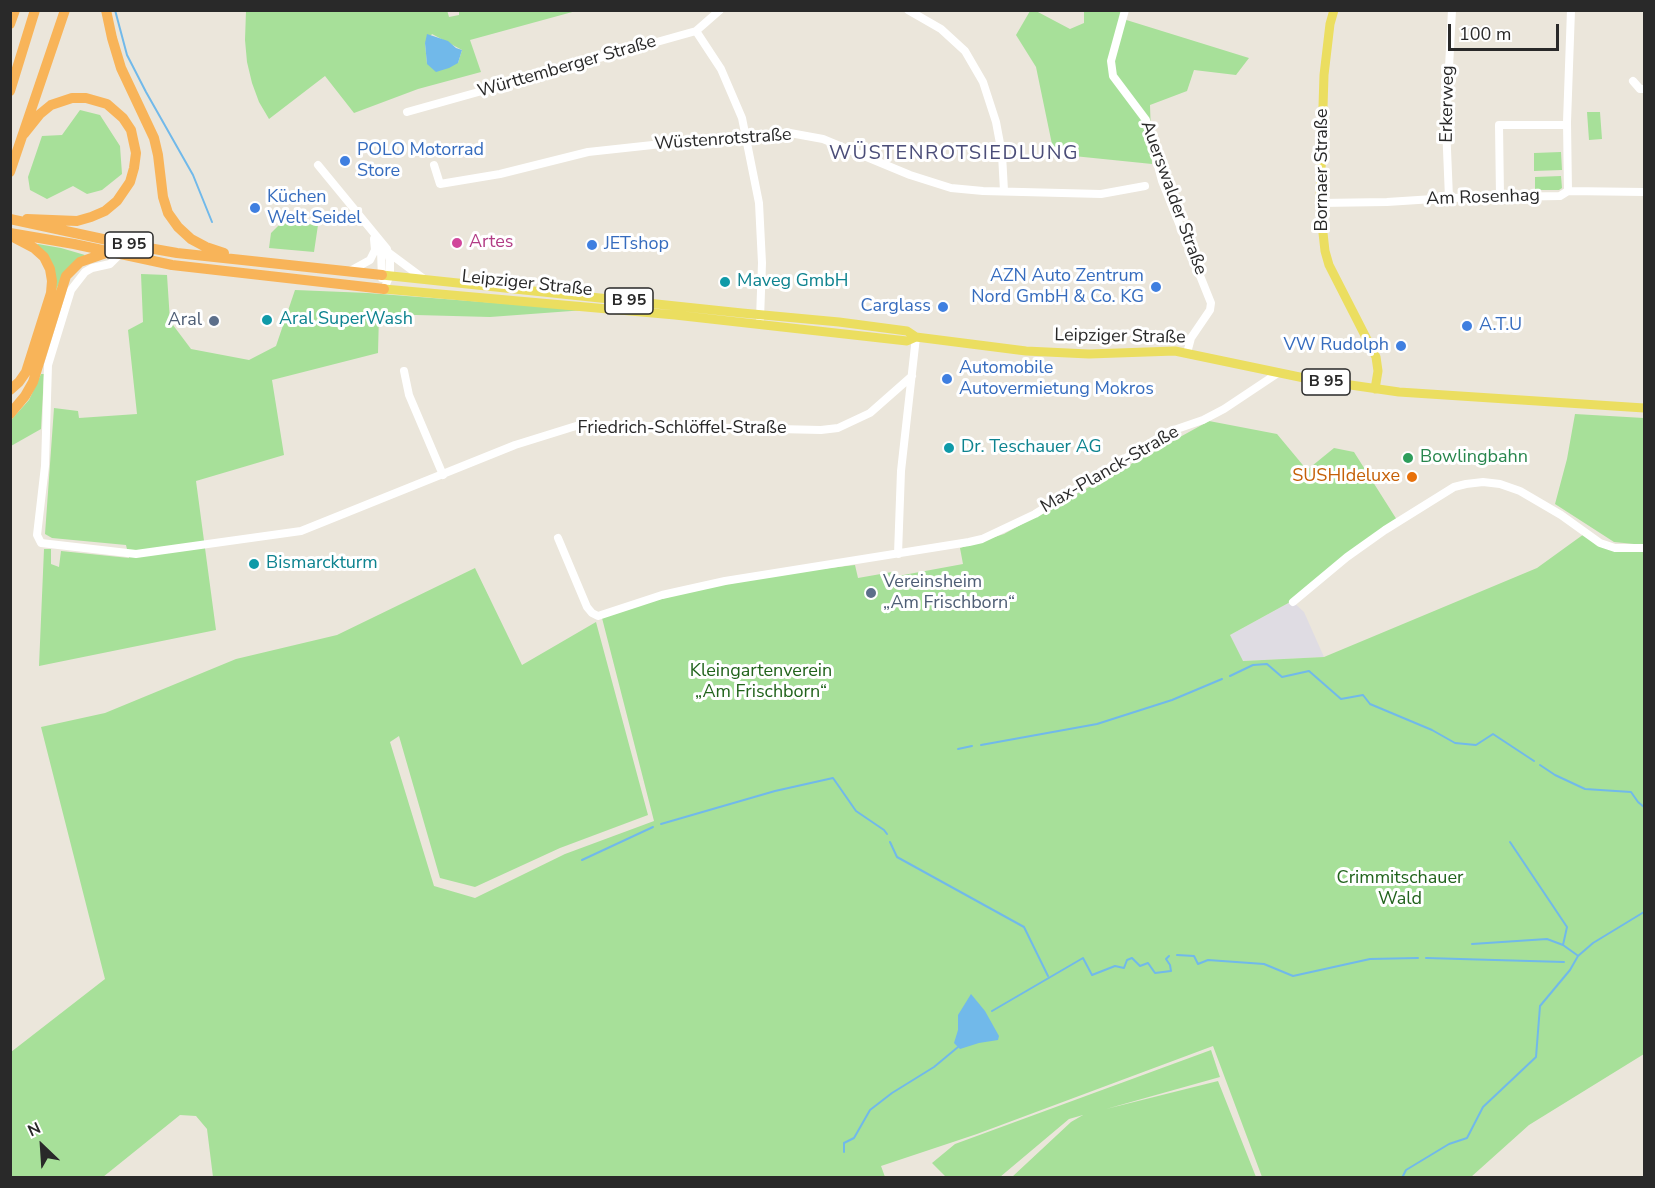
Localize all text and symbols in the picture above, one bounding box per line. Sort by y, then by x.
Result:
scale bar [1451,12,1562,50]
text: 100 m [1459,22,1511,46]
street label: Württemberger Straße [475,31,659,103]
street label: Erkerweg [1437,65,1459,143]
street label: Bornaer Straße [1312,109,1334,231]
street label: Auerswalder Straße [1135,118,1211,278]
street label: Wüstenrotstraße [654,124,792,156]
place label: POLO Motorrad Store [357,140,484,182]
district label: WÜSTENROTSIEDLUNG [829,142,1079,166]
marker: POLO Motorrad Store [338,154,352,168]
street label: Am Rosenhag [1426,185,1540,211]
place label: Küchen Welt Seidel [267,187,362,230]
marker: Küchen Welt Seidel [248,201,262,215]
road number: B 95 [105,232,153,258]
place label: Artes [469,232,513,254]
place label: JETshop [604,234,669,256]
marker: Artes [450,236,464,250]
marker: JETshop [585,238,599,252]
street label: Leipziger Straße [461,266,593,302]
place label: AZN Auto Zentrum Nord GmbH & Co. KG [971,266,1144,308]
place label: Maveg GmbH [737,271,848,293]
marker: Maveg GmbH [718,275,732,289]
marker: AZN Auto Zentrum Nord GmbH & Co. KG [1149,280,1163,294]
road number: B 95 [605,288,653,314]
place label: Carglass [861,296,931,318]
marker: Carglass [936,300,950,314]
place label: Aral SuperWash [279,309,413,331]
place label: Aral [168,310,202,332]
marker: Aral SuperWash [260,313,274,327]
marker: Aral [207,314,221,328]
place label: A.T.U [1479,315,1522,337]
marker: A.T.U [1460,319,1474,333]
street label: Leipziger Straße [1054,325,1186,349]
place label: VW Rudolph [1283,335,1389,357]
marker: VW Rudolph [1394,339,1408,353]
place label: Automobile Autovermietung Mokros [959,358,1154,400]
road number: B 95 [1302,369,1350,395]
marker: Automobile Autovermietung Mokros [940,372,954,386]
street label: Friedrich-Schlöffel-Straße [578,418,786,440]
street label: Max-Planck-Straße [1037,422,1183,518]
place label: Dr. Teschauer AG [961,437,1102,459]
marker: Dr. Teschauer AG [942,441,956,455]
place label: Bowlingbahn [1420,447,1528,469]
marker: Bowlingbahn [1401,451,1415,465]
place label: SUSHIdeluxe [1292,466,1400,488]
marker: SUSHIdeluxe [1405,470,1419,484]
place label: Bismarckturm [266,553,378,575]
marker: Bismarckturm [247,557,261,571]
place label: Vereinsheim „Am Frischborn“ [883,572,1015,614]
marker: Vereinsheim „Am Frischborn“ [864,586,878,600]
park label: Kleingartenverein „Am Frischborn“ [690,661,832,704]
park label: Crimmitschauer Wald [1337,868,1463,910]
north arrow [12,1116,72,1176]
text: N [24,1117,44,1142]

